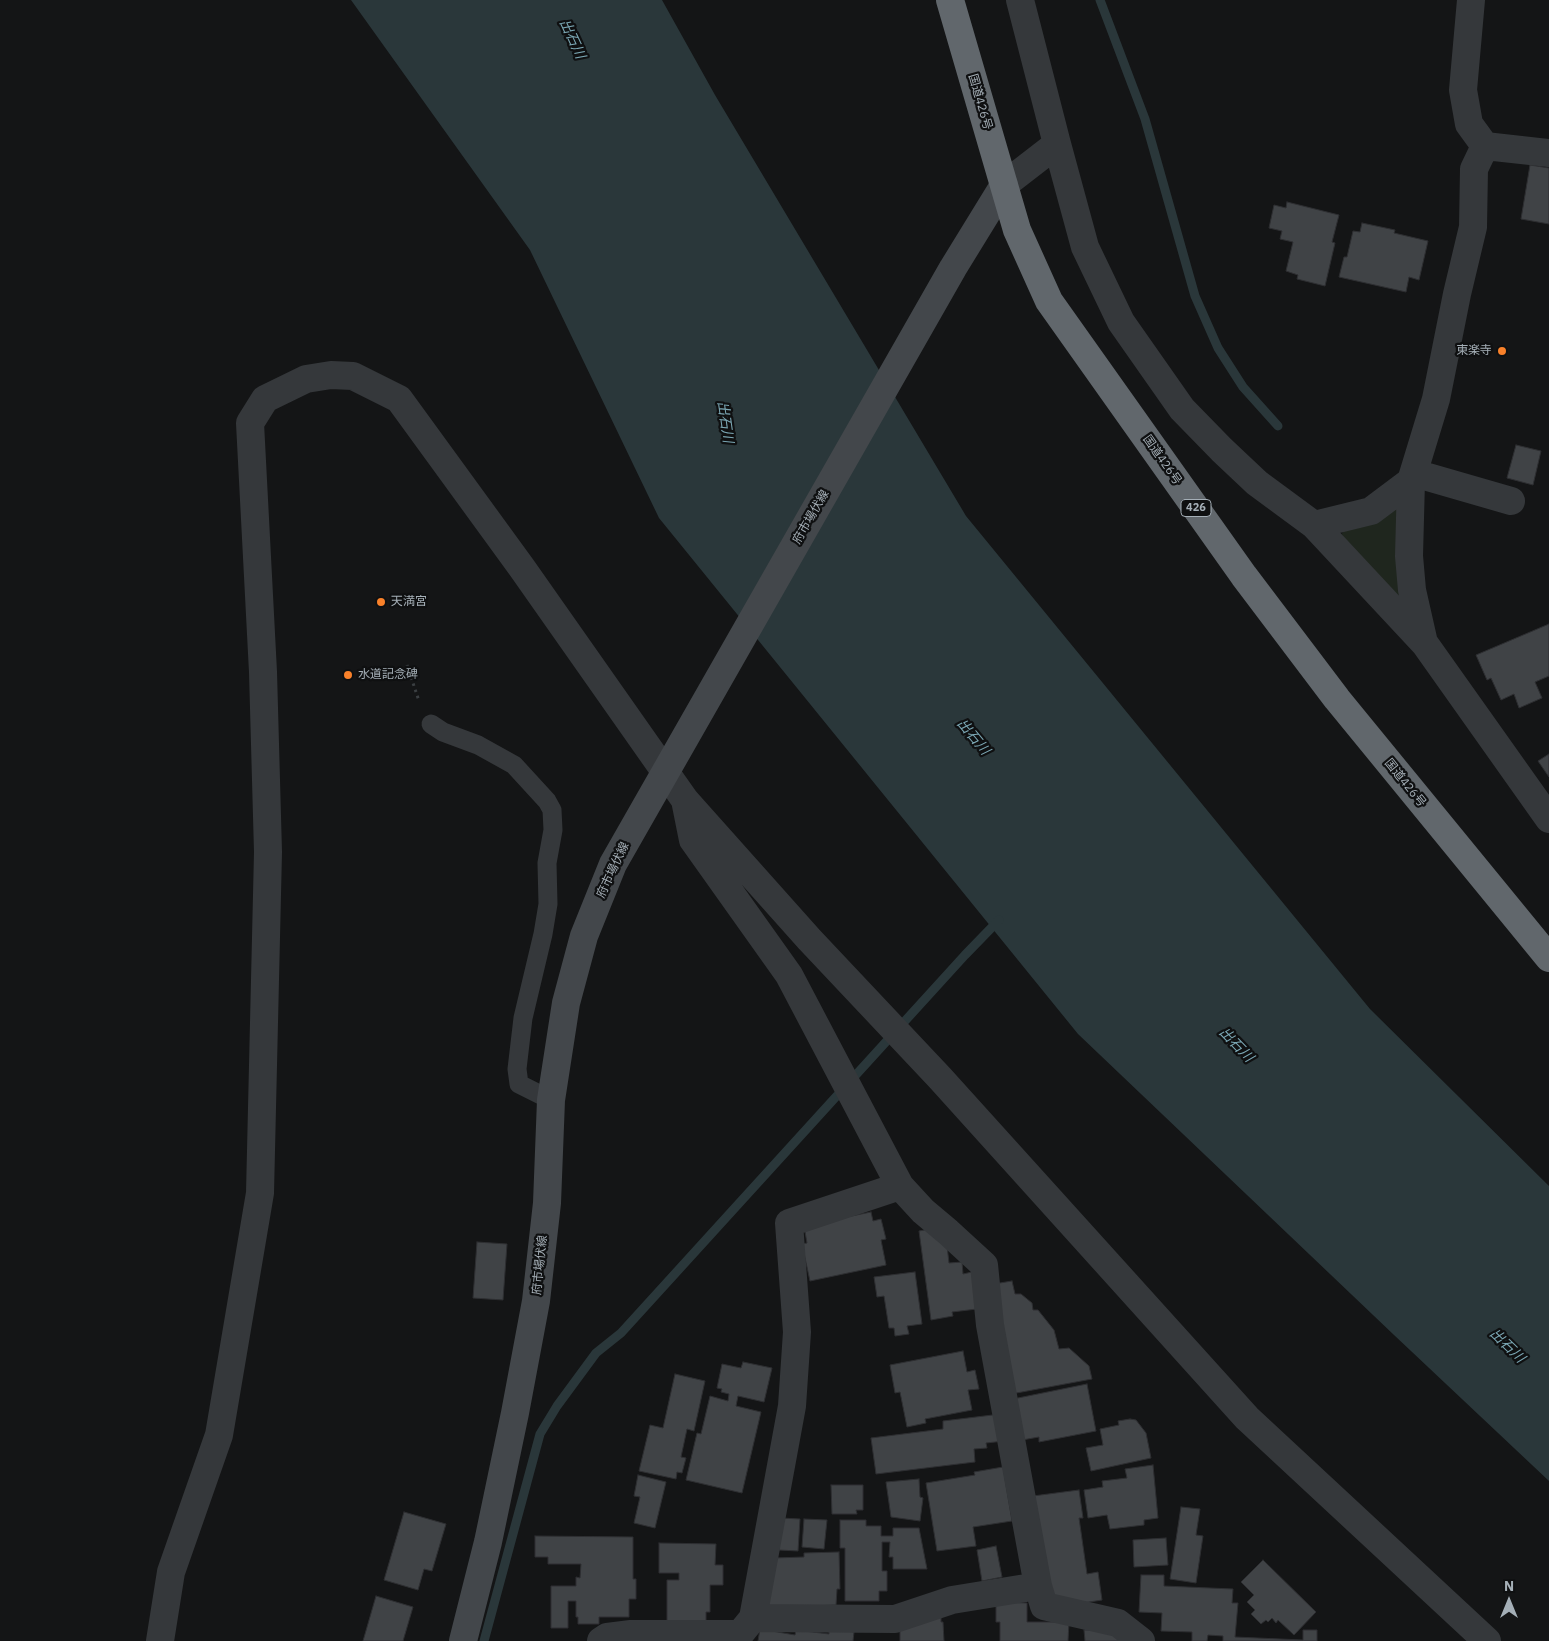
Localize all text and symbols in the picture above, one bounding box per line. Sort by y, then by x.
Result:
water label: 出石川 [556,16,588,62]
street label: 国道426号 [965,72,995,132]
place label: 東楽寺 [1456,344,1492,358]
marker: 東楽寺 [1496,345,1508,357]
water label: 出石川 [714,400,736,444]
street label: 国道426号 [1140,432,1184,488]
street label: 府市場伏線 [790,487,832,547]
road number: 426 [1181,499,1211,516]
place label: 天満宮 [391,595,427,609]
marker: 天満宮 [375,596,387,608]
place label: 水道記念碑 [358,668,418,682]
marker: 水道記念碑 [342,669,354,681]
water label: 出石川 [953,716,993,758]
street label: 国道426号 [1381,756,1429,810]
street label: 府市場伏線 [594,840,632,900]
water label: 出石川 [1215,1024,1257,1066]
street label: 府市場伏線 [530,1234,550,1296]
water label: 出石川 [1486,1325,1528,1367]
north arrow [1484,1576,1534,1626]
text: N [1504,1577,1514,1595]

